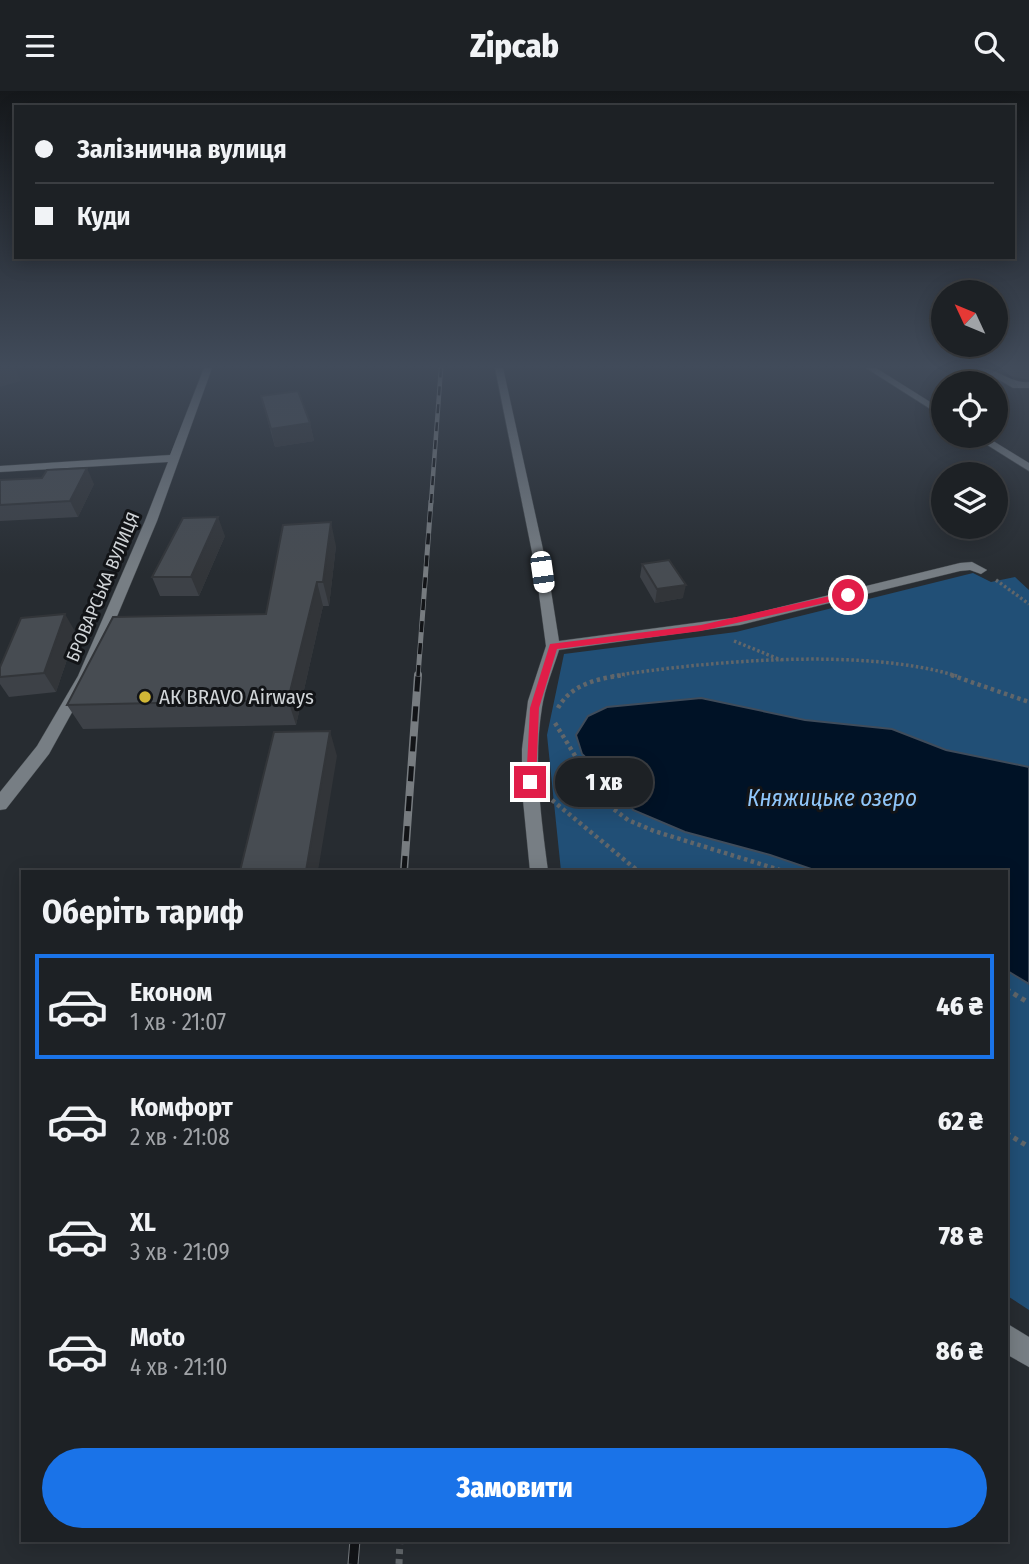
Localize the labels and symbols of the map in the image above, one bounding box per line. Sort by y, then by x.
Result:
north arrow [931,280,1008,357]
street label: БРОВАРСЬКА ВУЛИЦЯ [61,509,145,665]
car [529,550,556,594]
route start [832,579,864,611]
place label: АК BRAVO Airways [159,684,314,710]
marker: АК BRAVO Airways [137,689,153,705]
callout: 1 хв [554,757,652,807]
route end [514,766,546,798]
water label: Княжицьке озеро [747,784,917,812]

